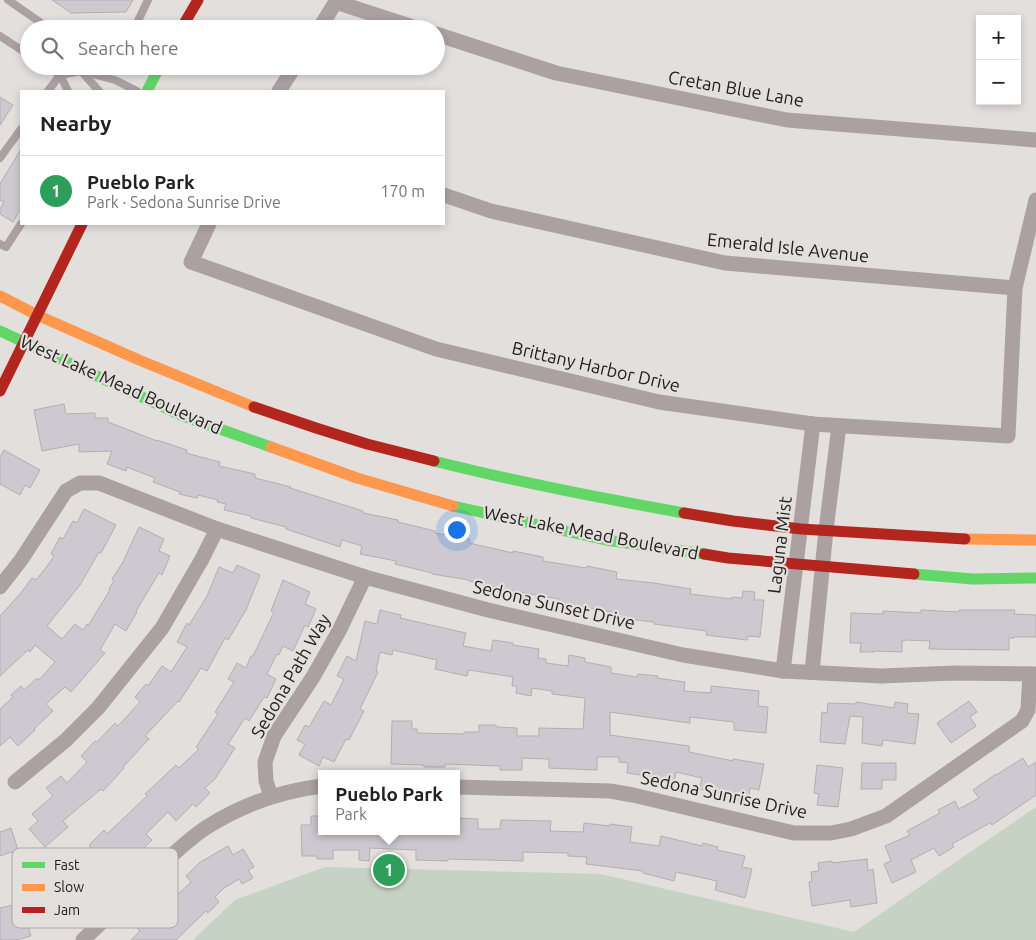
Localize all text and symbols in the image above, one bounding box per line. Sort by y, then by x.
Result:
map controls [976,15,1021,105]
button: + [976,15,1021,60]
search box [20,20,445,75]
icon: search [38,34,66,62]
text: Search here [78,37,178,59]
button: − [976,60,1021,105]
street label: Cretan Blue Lane [667,66,806,110]
text: Nearby [40,111,111,135]
text: Pueblo Park [87,171,195,193]
text: 1 [51,182,61,200]
text: 170 m [380,182,425,200]
text: Park · Sedona Sunrise Drive [87,193,281,211]
street label: Emerald Isle Avenue [706,229,870,265]
street label: West Lake Mead Boulevard [18,331,225,438]
street label: Brittany Harbor Drive [510,337,682,395]
street label: Laguna Mist [763,495,795,595]
street label: West Lake Mead Boulevard [482,501,700,563]
your location [444,517,470,543]
street label: Sedona Sunset Drive [471,576,637,632]
street label: Sedona Path Way [247,610,334,741]
street label: Sedona Sunrise Drive [639,767,809,821]
popup [318,770,460,835]
text: Pueblo Park [335,783,443,805]
text: Park [335,805,367,823]
legend [12,848,178,928]
pin: 1 [373,851,405,889]
text: Fast [54,857,80,873]
text: Slow [54,879,84,895]
text: Jam [54,902,80,918]

